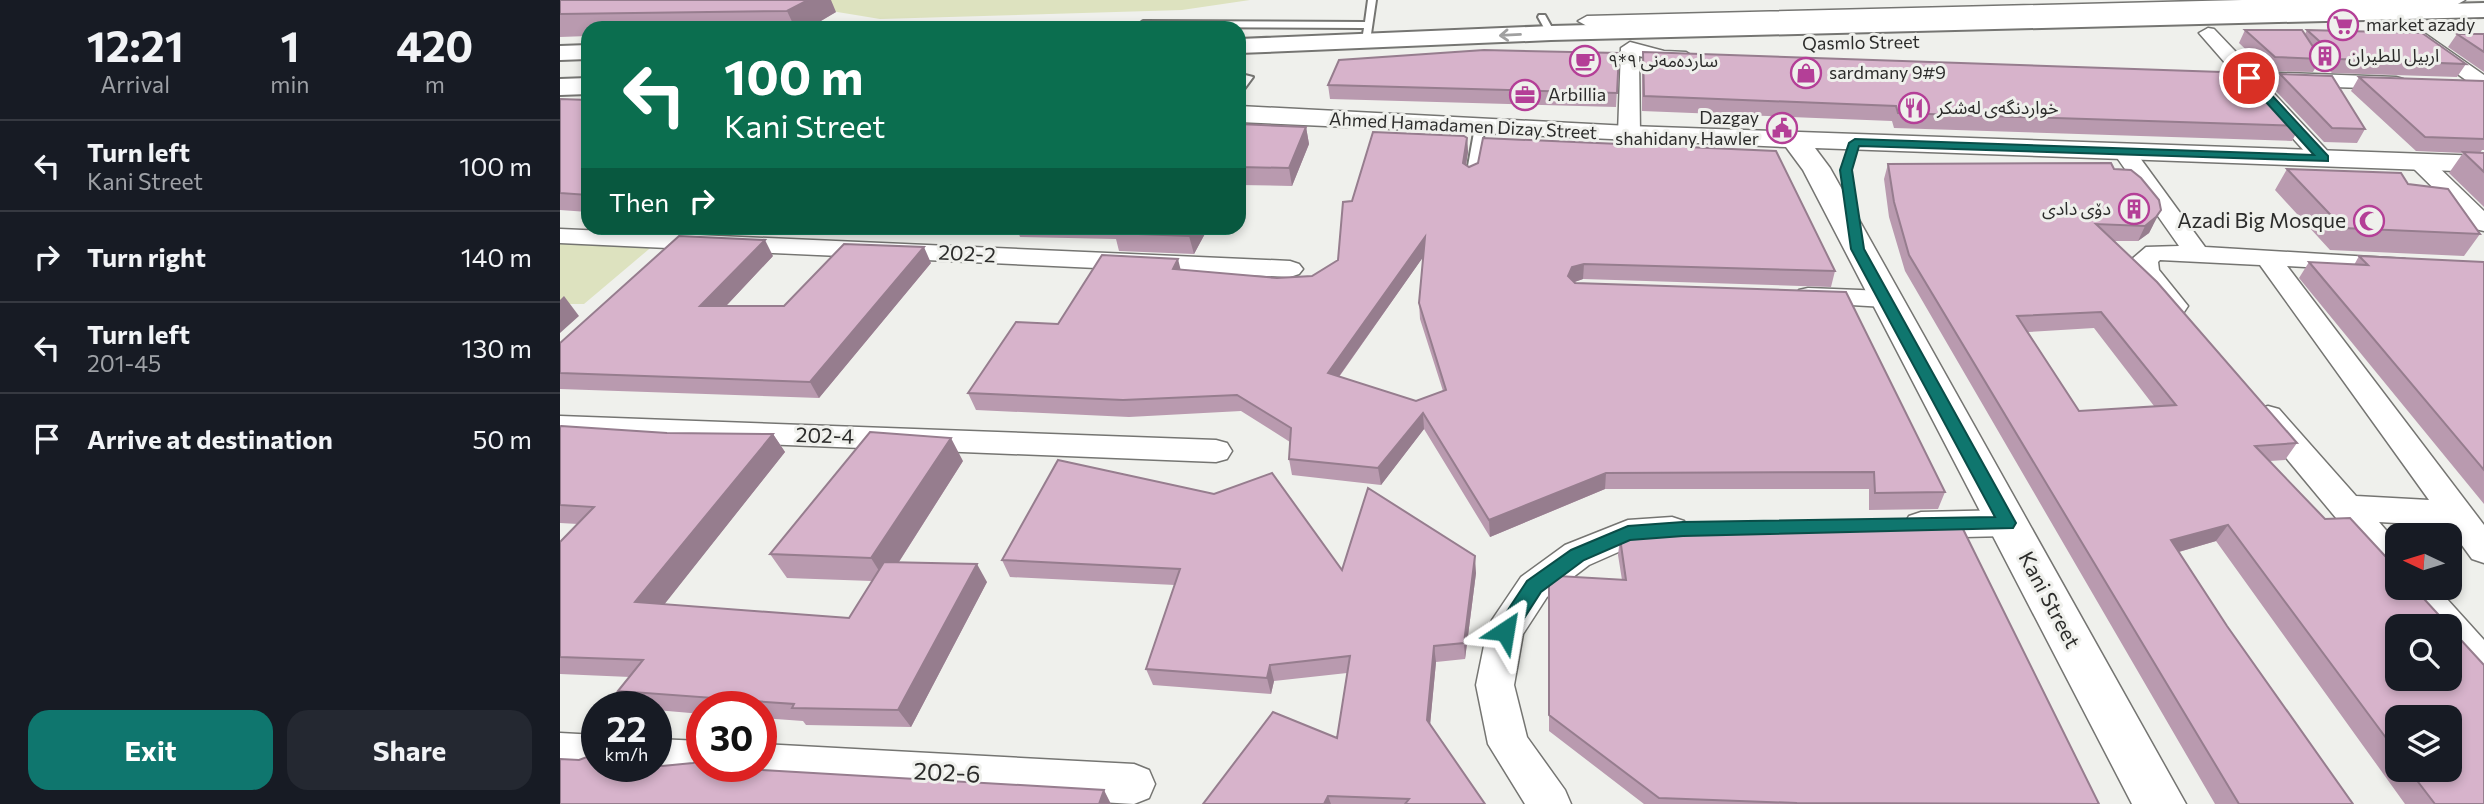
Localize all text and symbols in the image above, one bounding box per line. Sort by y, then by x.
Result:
supermarket icon: market azady [2326,8,2360,42]
place label: market azady [2366,13,2475,35]
text: 12:21 [87,19,184,71]
text: 1 [280,19,299,71]
text: 420 [396,19,473,71]
one-way arrow [1498,29,1521,42]
street label: Qasmlo Street [1802,30,1920,54]
building icon: اربيل للطيران [2308,39,2342,73]
cafe icon: ساردەمەنی ٩*٩ [1568,44,1602,78]
place label: اربيل للطيران [2348,44,2439,67]
text: 100 m [724,45,863,105]
pin [2219,48,2279,108]
icon: left [609,49,700,140]
place label: ساردەمەنی ٩*٩ [1608,49,1718,72]
shop icon: sardmany 9#9 [1789,56,1823,90]
icon: arrive [2230,59,2268,97]
place label: sardmany 9#9 [1829,61,1946,83]
text: Arrival [100,70,170,98]
text: min [270,70,310,98]
text: m [425,70,445,98]
office icon: Arbillia [1508,78,1542,112]
place label: Arbillia [1548,83,1606,105]
restaurant icon: خواردنگەی لەشکر [1897,91,1931,125]
place label: خواردنگەی لەشکر [1936,96,2059,119]
text: Kani Street [724,105,885,145]
place label: Dazgay shahidany Hawler [1615,106,1759,149]
street label: Ahmed Hamadamen Dizay Street [1329,107,1598,143]
public building icon: Dazgay shahidany Hawler [1765,111,1799,145]
text: Turn left [87,136,190,167]
icon: left [28,147,66,185]
text: 100 m [459,150,532,181]
text: Kani Street [87,167,203,195]
icon: right [683,182,721,220]
text: Then [609,186,669,217]
building icon: دۆى دادى [2117,192,2151,226]
place label: دۆى دادى [2042,197,2111,220]
mosque icon: Azadi Big Mosque [2352,204,2386,238]
place label: Azadi Big Mosque [2177,207,2346,232]
icon: right [28,238,66,276]
street label: 202-2 [938,239,996,266]
text: Turn right [87,241,206,272]
text: 140 m [461,241,532,272]
text: Turn left [87,318,190,349]
icon: left [28,329,66,367]
text: 130 m [461,332,532,363]
text: 201-45 [87,349,161,377]
icon: arrive [28,420,66,458]
street label: 202-4 [795,421,855,448]
text: Arrive at destination [87,423,333,454]
text: 50 m [472,423,532,454]
north arrow [2385,523,2462,600]
map controls [2385,523,2462,782]
street label: Kani Street [2014,547,2086,652]
position arrow [1468,594,1542,668]
button: search [2385,614,2462,691]
speed limit sign: 30 [686,691,777,782]
button: layers [2385,705,2462,782]
text: 22 [607,706,646,749]
button: Exit [28,710,273,790]
button: Share [287,710,532,790]
text: km/h [605,743,648,765]
street label: 202-6 [913,755,981,788]

